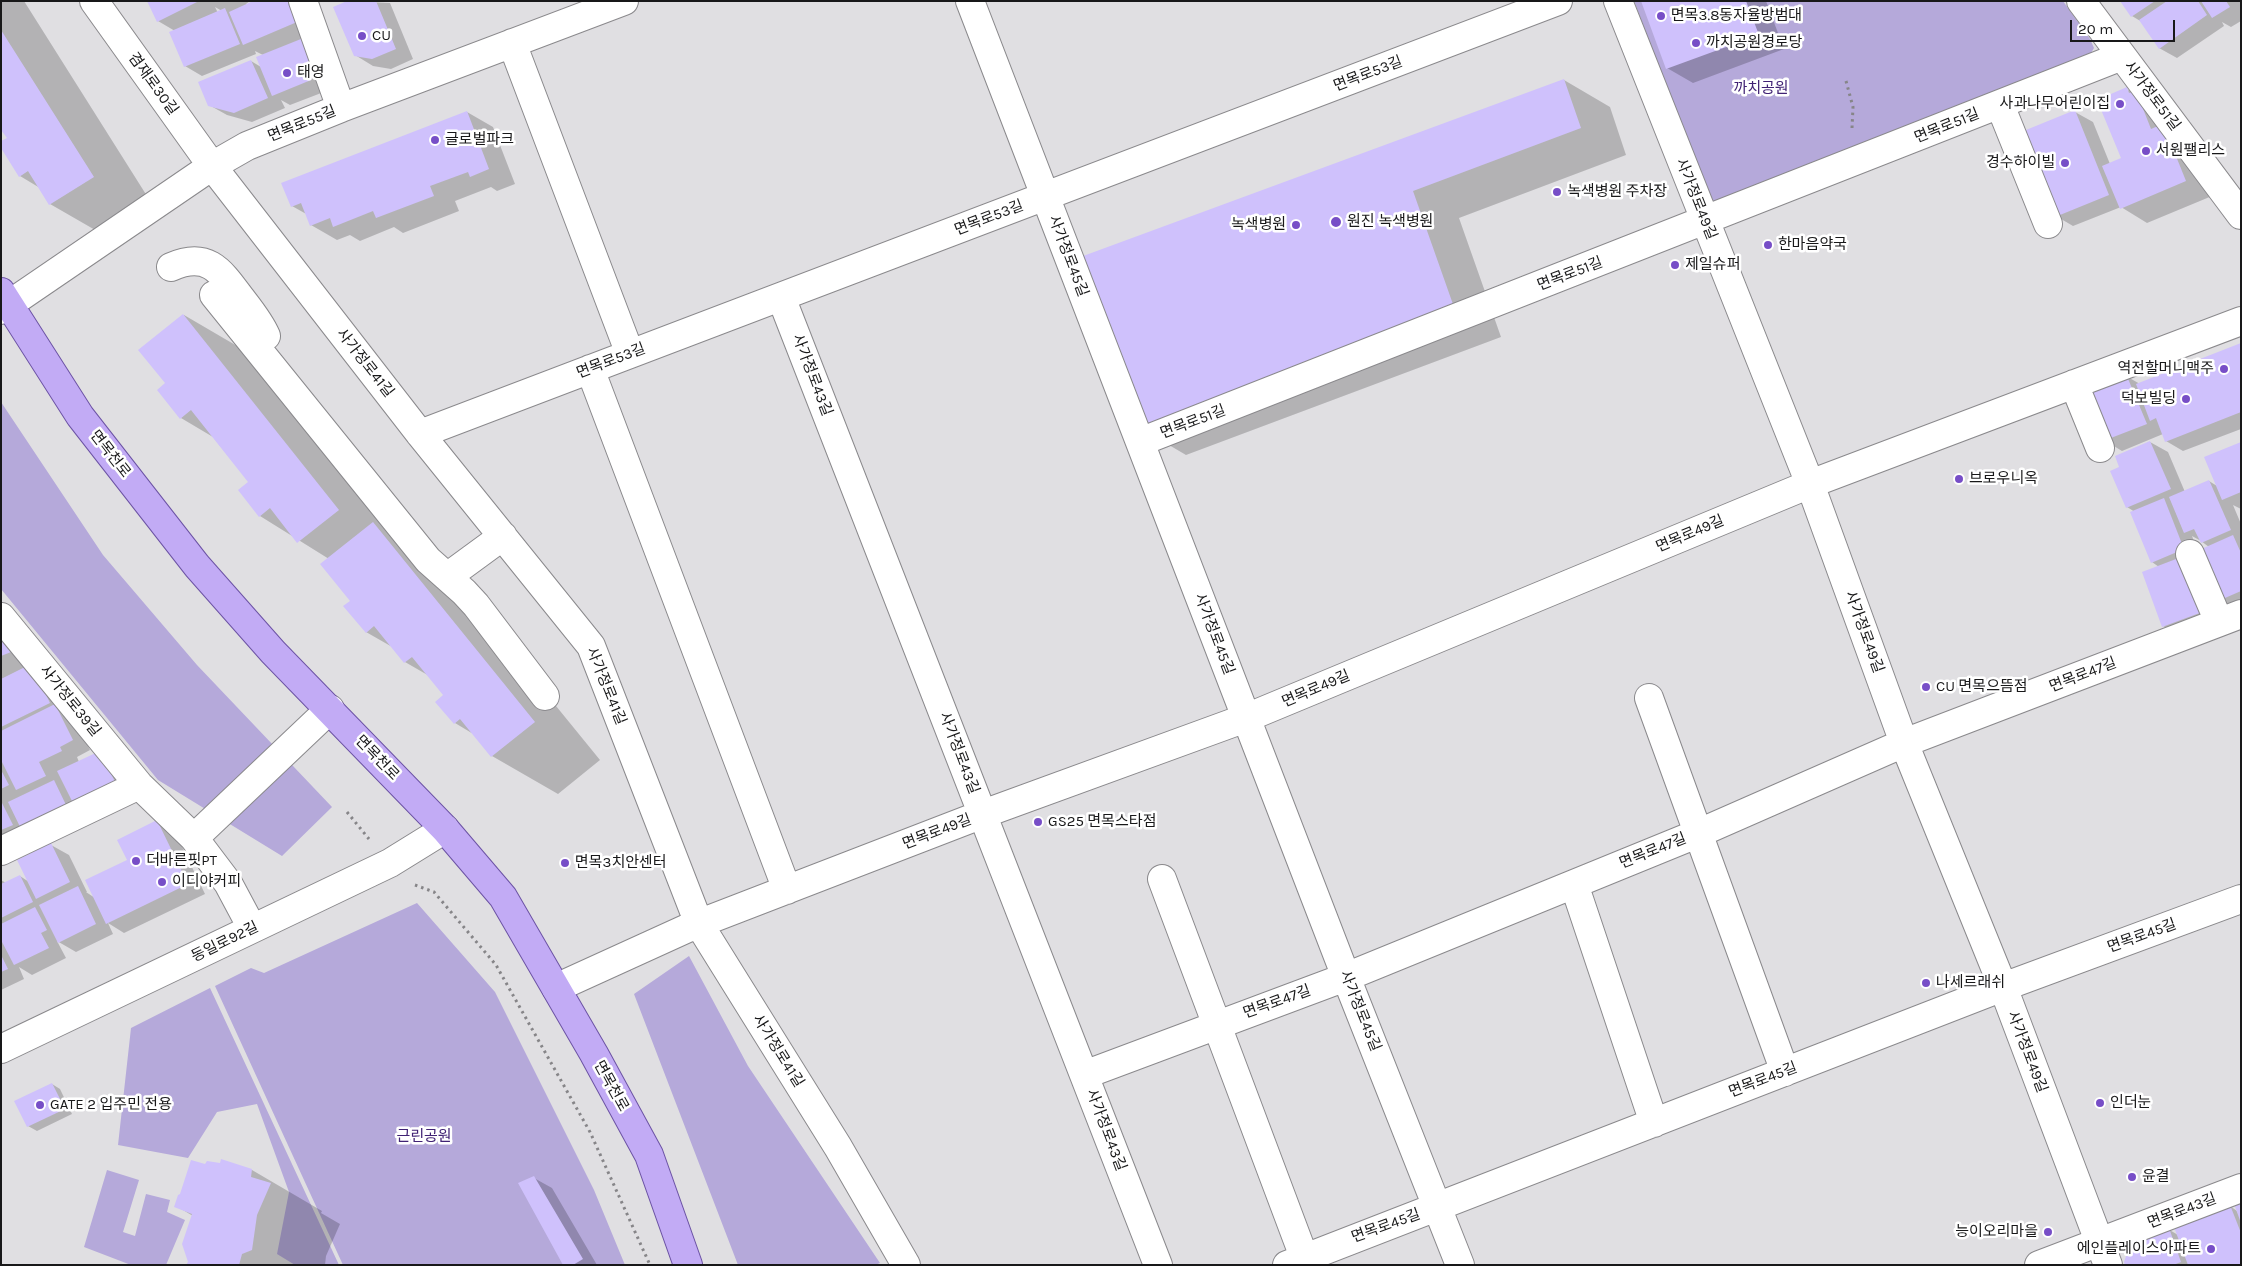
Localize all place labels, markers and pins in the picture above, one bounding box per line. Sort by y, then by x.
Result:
place label: 면목3.8동자율방범대 [1671,7,1802,25]
marker: 면목3.8동자율방범대 [1655,10,1667,22]
place label: CU [372,27,391,45]
marker: CU [356,30,368,42]
place label: 까치공원경로당 [1706,34,1803,52]
marker: 까치공원경로당 [1690,37,1702,49]
place label: 태영 [297,64,325,82]
marker: 태영 [281,67,293,79]
place label: 사과나무어린이집 [2000,95,2110,113]
marker: 사과나무어린이집 [2114,98,2126,110]
place label: 글로벌파크 [445,131,514,149]
marker: 글로벌파크 [429,134,441,146]
place label: 서원팰리스 [2156,142,2225,160]
marker: 서원팰리스 [2140,145,2152,157]
place label: 경수하이빌 [1986,154,2055,172]
marker: 경수하이빌 [2059,157,2071,169]
place label: 녹색병원 주차장 [1567,183,1667,201]
marker: 녹색병원 주차장 [1551,186,1563,198]
place label: 원진 녹색병원 [1347,213,1433,231]
marker: 원진 녹색병원 [1329,215,1343,229]
place label: 녹색병원 [1231,216,1286,234]
marker: 녹색병원 [1290,219,1302,231]
place label: 한마음약국 [1778,236,1847,254]
marker: 한마음약국 [1762,239,1774,251]
place label: 제일슈퍼 [1685,256,1740,274]
marker: 제일슈퍼 [1669,259,1681,271]
place label: 역전할머니맥주 [2117,360,2214,378]
marker: 역전할머니맥주 [2218,363,2230,375]
place label: 덕보빌딩 [2121,390,2176,408]
marker: 덕보빌딩 [2180,393,2192,405]
place label: 브로우니옥 [1969,470,2038,488]
marker: 브로우니옥 [1953,473,1965,485]
place label: CU 면목으뜸점 [1936,678,2028,696]
marker: CU 면목으뜸점 [1920,681,1932,693]
place label: GS25 면목스타점 [1048,813,1156,831]
marker: GS25 면목스타점 [1032,816,1044,828]
place label: 더바른핏PT [146,852,217,870]
place label: 면목3치안센터 [575,854,667,872]
marker: 더바른핏PT [130,855,142,867]
marker: 면목3치안센터 [559,857,571,869]
place label: 이디야커피 [172,873,241,891]
marker: 이디야커피 [156,876,168,888]
place label: 나세르래쉬 [1936,974,2005,992]
marker: 나세르래쉬 [1920,977,1932,989]
place label: 인더눈 [2110,1094,2151,1112]
place label: GATE 2 입주민 전용 [50,1096,172,1114]
marker: 인더눈 [2094,1097,2106,1109]
marker: GATE 2 입주민 전용 [34,1099,46,1111]
place label: 윤결 [2142,1168,2170,1186]
marker: 윤결 [2126,1171,2138,1183]
place label: 능이오리마을 [1955,1223,2038,1241]
marker: 능이오리마을 [2042,1226,2054,1238]
place label: 에인플레이스아파트 [2077,1240,2201,1258]
marker: 에인플레이스아파트 [2205,1243,2217,1255]

